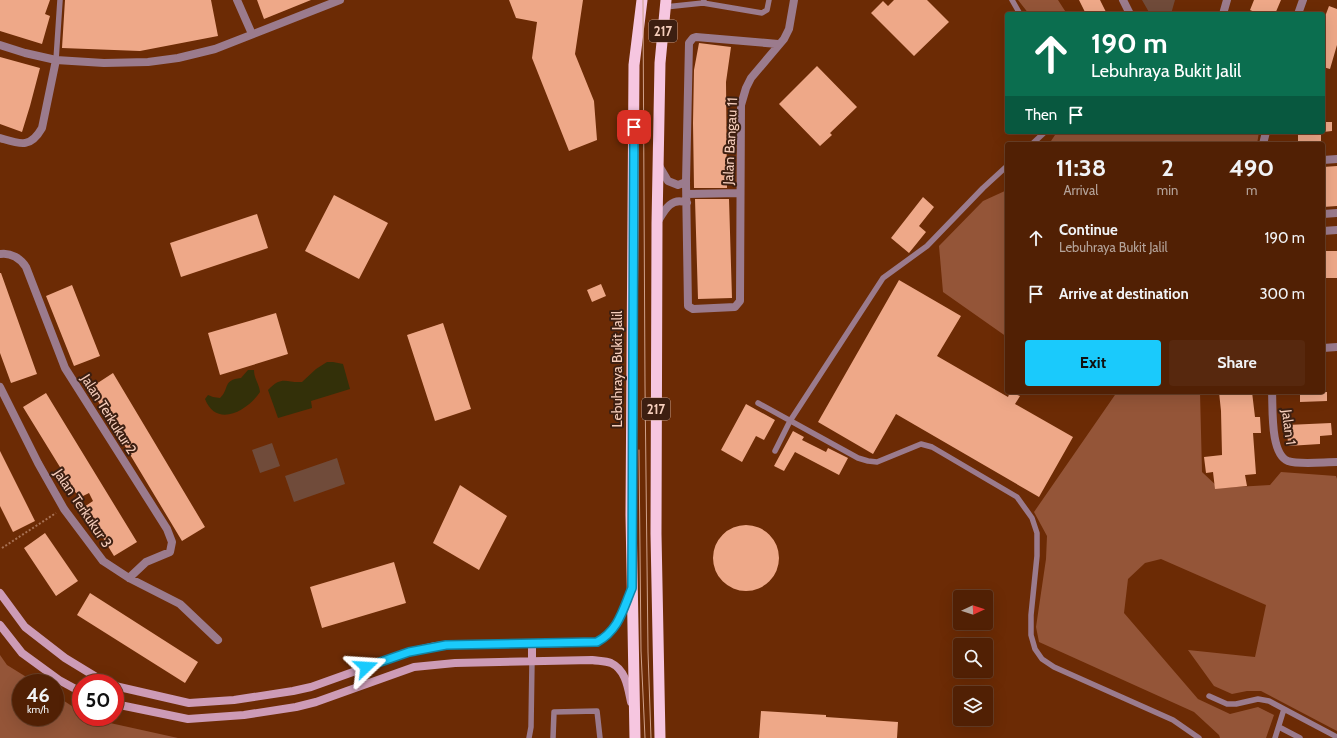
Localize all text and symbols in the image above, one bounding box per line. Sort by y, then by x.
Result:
road number: 217 [649,20,677,42]
text: 190 m [1091,26,1167,60]
icon: ahead [1025,28,1077,80]
text: Lebuhraya Bukit Jalil [1091,60,1241,82]
street label: Jalan Bangau 11 [719,97,741,186]
icon: arrive [1065,104,1087,126]
text: Then [1025,106,1057,124]
pin [617,110,651,144]
icon: arrive [623,116,645,138]
text: 11:38 [1056,153,1106,182]
text: 2 [1161,153,1174,182]
text: 490 [1229,153,1274,182]
text: Arrival [1064,182,1098,198]
text: min [1157,182,1178,198]
text: m [1246,182,1257,198]
text: Continue [1059,221,1118,239]
icon: ahead [1025,227,1047,249]
text: 190 m [1265,229,1305,247]
text: Lebuhraya Bukit Jalil [1059,239,1167,255]
icon: arrive [1025,283,1047,305]
text: Arrive at destination [1059,285,1189,303]
text: 300 m [1259,285,1305,303]
street label: Lebuhraya Bukit Jalil [608,310,626,427]
button: Exit [1025,340,1161,386]
button: Share [1169,340,1305,386]
street label: Jalan Terkukur 2 [77,370,141,457]
road number: 217 [642,398,670,420]
street label: Jalan 1 [1278,407,1300,446]
street label: Jalan Terkukur 3 [49,464,116,551]
north arrow [953,590,993,630]
map controls [953,590,993,726]
button: search [953,638,993,678]
position arrow [345,646,387,688]
speed limit sign: 50 [72,674,124,726]
text: 46 [26,683,50,707]
button: layers [953,686,993,726]
text: km/h [27,703,49,716]

